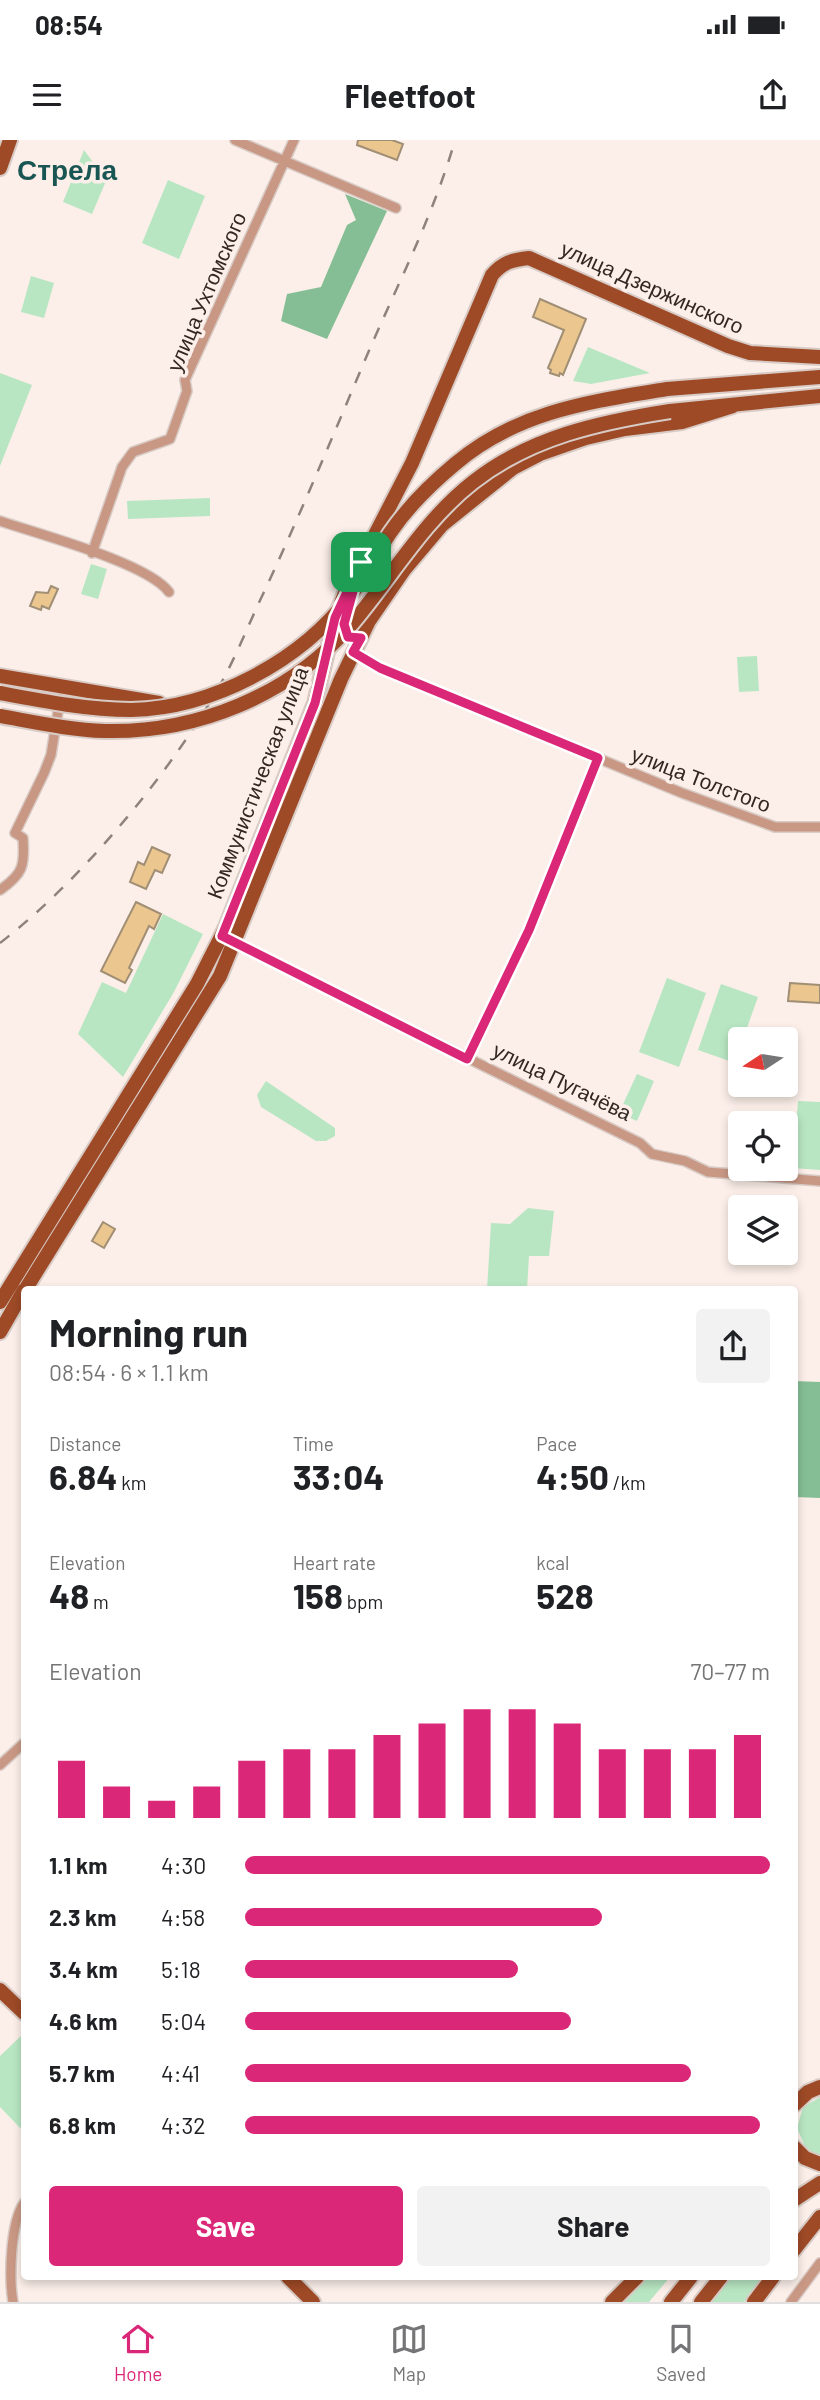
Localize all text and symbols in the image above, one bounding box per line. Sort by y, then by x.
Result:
text: 08:54 [35,9,103,40]
icon: menu [28,76,66,114]
text: Fleetfoot [344,76,476,114]
icon: share [754,76,792,114]
district label: Стрела [17,152,117,186]
street label: улица Ухтомского [161,208,250,375]
street label: улица Дзержинского [557,235,748,338]
pin [331,532,391,592]
icon: arrive [342,543,380,581]
street label: Коммунистическая улица [201,663,313,902]
street label: улица Толстого [628,741,775,817]
north arrow [728,1027,798,1097]
map controls [728,1027,798,1265]
street label: улица Пугачёва [489,1036,636,1125]
button: locate [728,1111,798,1181]
button: layers [728,1195,798,1265]
text: Morning run [49,1309,248,1355]
button: share [696,1309,770,1383]
text: 08:54 · 6 × 1.1 km [49,1358,209,1386]
text: Distance [49,1432,121,1455]
text: Time [293,1432,334,1455]
text: Pace [536,1432,577,1455]
text: 6.84 [49,1455,117,1497]
text: 33:04 [293,1455,384,1497]
text: 4:50 [536,1455,609,1497]
text: km [117,1471,146,1494]
text: /km [609,1471,646,1494]
text: Elevation [49,1551,126,1574]
text: Heart rate [293,1551,376,1574]
text: kcal [536,1551,569,1574]
text: 48 [49,1574,89,1616]
text: 158 [293,1574,343,1616]
text: 528 [536,1574,594,1616]
text: m [89,1590,109,1613]
text: bpm [343,1590,383,1613]
text: Elevation [49,1657,142,1685]
text: 70–77 m [690,1657,770,1685]
text: 1.1 km [49,1851,108,1879]
text: 4:30 [161,1851,206,1879]
text: 2.3 km [49,1903,117,1931]
text: 4:58 [161,1903,205,1931]
text: 3.4 km [49,1955,118,1983]
text: 5:18 [161,1955,201,1983]
text: 4.6 km [49,2007,118,2035]
text: 5:04 [161,2007,206,2035]
text: 5.7 km [49,2059,115,2087]
text: 4:41 [161,2059,200,2087]
text: 6.8 km [49,2111,116,2139]
text: 4:32 [161,2111,206,2139]
button: Save [49,2186,403,2266]
button: Share [417,2186,770,2266]
tab: Home [114,2320,162,2385]
tab: Map [390,2320,428,2385]
tab: Saved [656,2320,706,2385]

